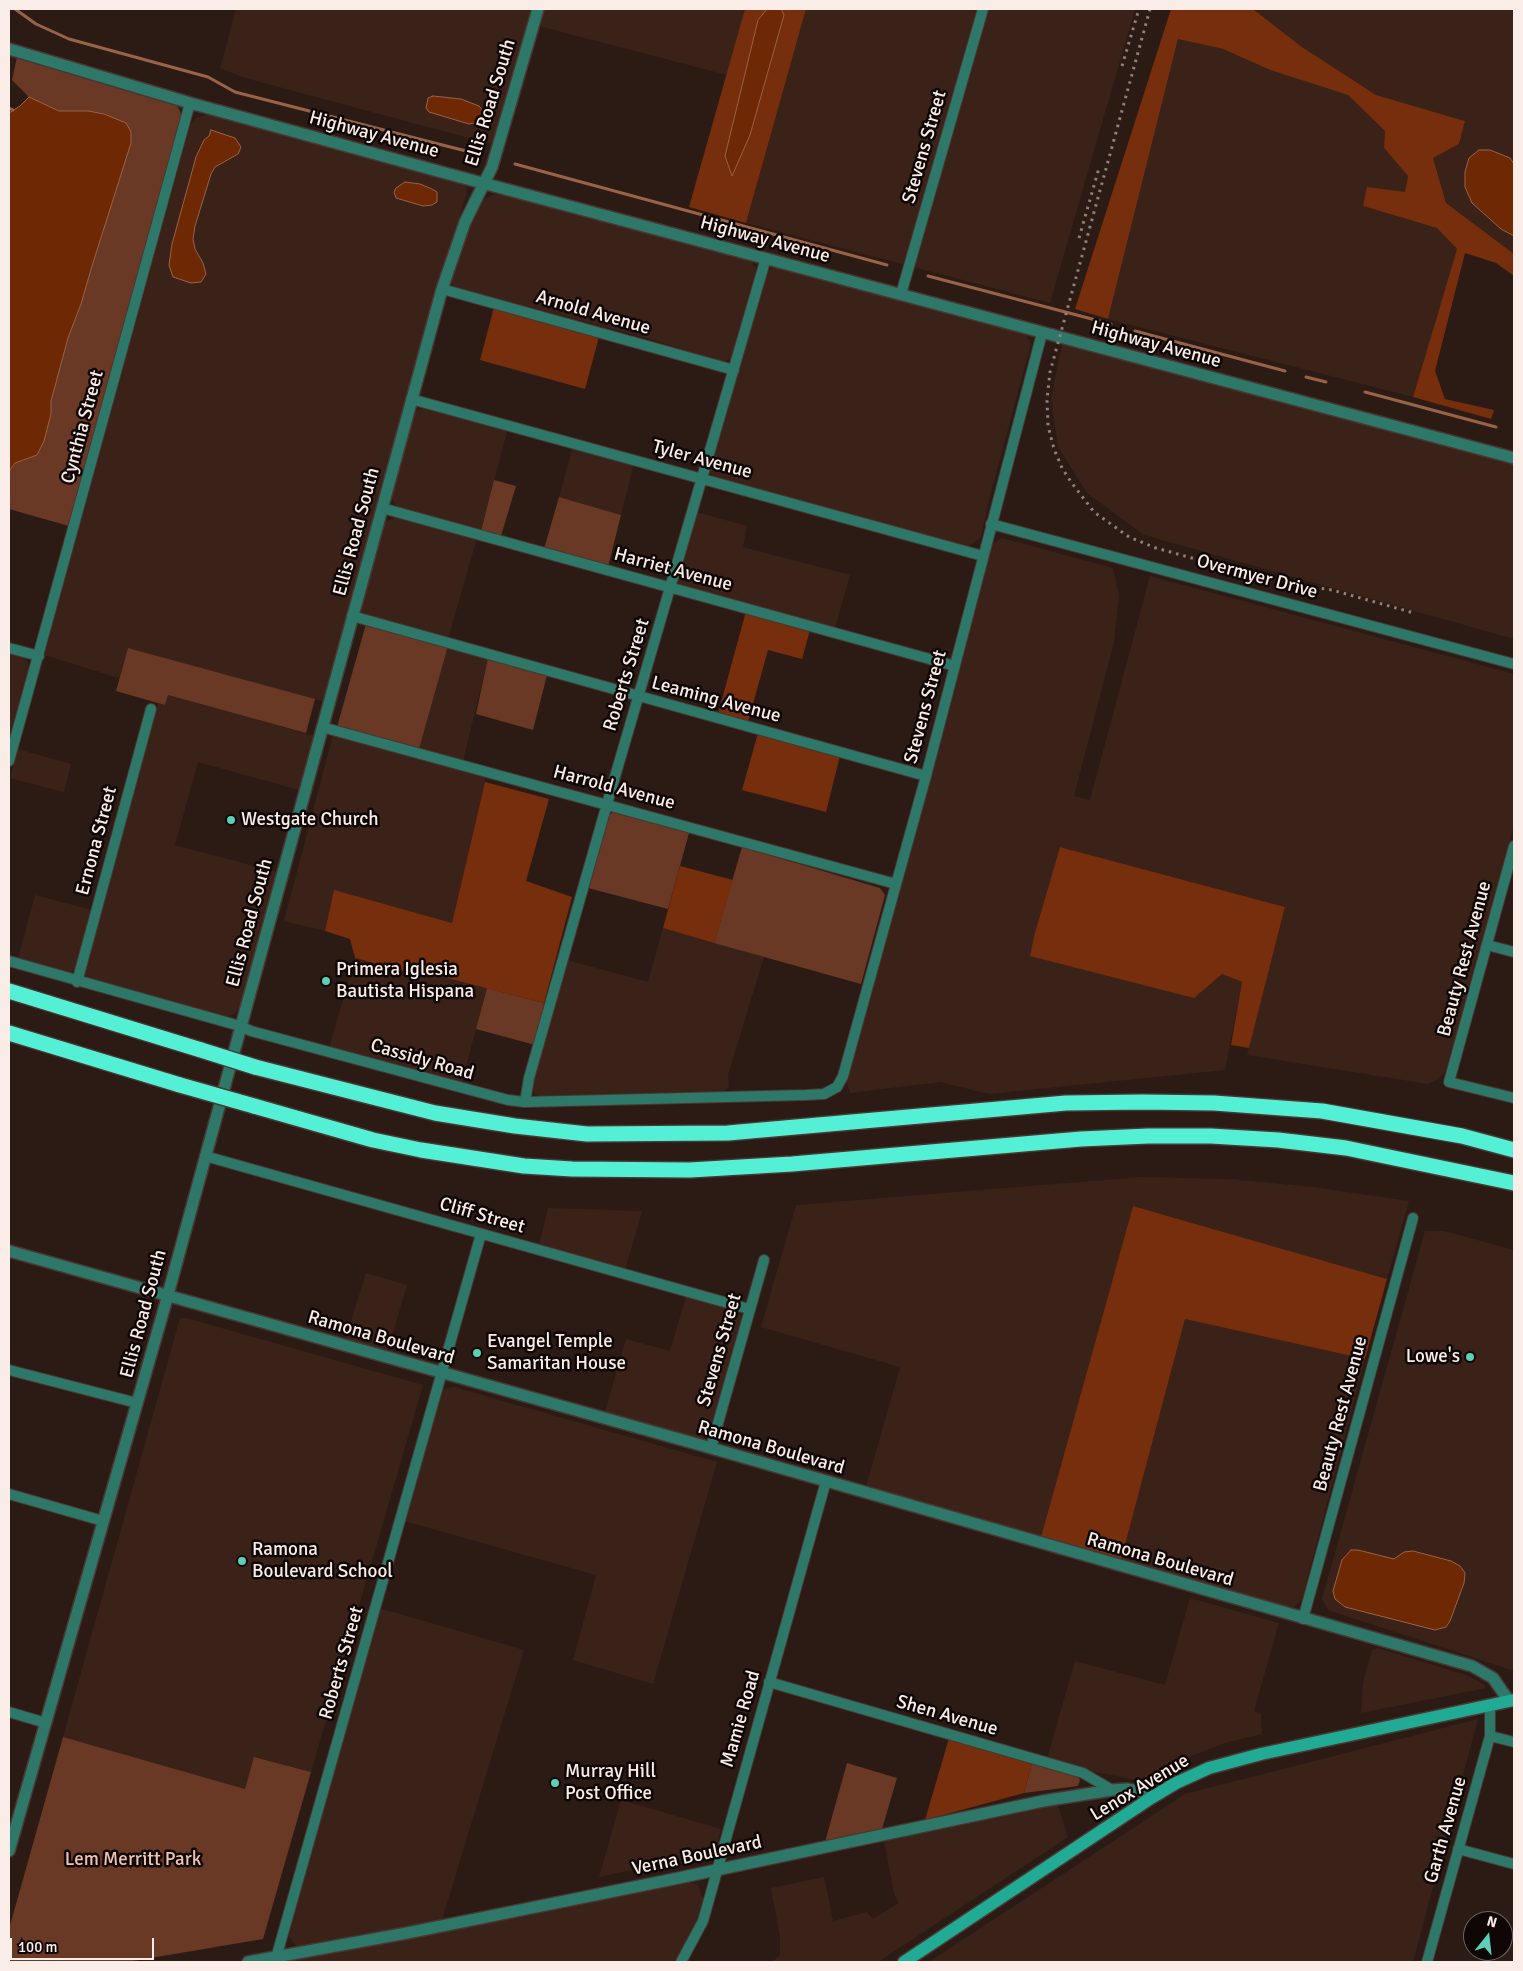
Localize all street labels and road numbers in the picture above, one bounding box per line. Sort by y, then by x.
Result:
street label: Ellis Road South [461,37,521,169]
street label: Stevens Street [898,88,952,206]
street label: Highway Avenue [307,107,441,163]
street label: Highway Avenue [698,212,832,268]
street label: Arnold Avenue [533,286,653,340]
street label: Highway Avenue [1089,317,1223,373]
street label: Cynthia Street [57,368,109,486]
street label: Tyler Avenue [650,436,754,484]
street label: Ellis Road South [329,465,385,599]
street label: Harriet Avenue [611,543,735,597]
street label: Overmyer Drive [1194,550,1320,604]
street label: Roberts Street [599,616,655,734]
street label: Stevens Street [900,648,952,766]
street label: Leaming Avenue [649,672,783,728]
street label: Harrold Avenue [551,761,677,815]
street label: Ernona Street [72,784,122,898]
street label: Ellis Road South [222,856,278,990]
street label: Beauty Rest Avenue [1433,879,1497,1039]
street label: Cassidy Road [368,1034,476,1086]
street label: Cliff Street [437,1193,527,1239]
street label: Ellis Road South [116,1247,172,1381]
street label: Stevens Street [693,1291,747,1409]
street label: Ramona Boulevard [305,1306,457,1370]
street label: Beauty Rest Avenue [1309,1334,1373,1494]
street label: Ramona Boulevard [695,1416,847,1480]
street label: Ramona Boulevard [1084,1528,1236,1592]
street label: Roberts Street [315,1604,369,1722]
street label: Mamie Road [716,1668,766,1770]
street label: Shen Avenue [894,1691,1000,1741]
street label: Lenox Avenue [1086,1750,1194,1826]
street label: Garth Avenue [1420,1774,1472,1886]
street label: Verna Boulevard [630,1831,764,1881]

